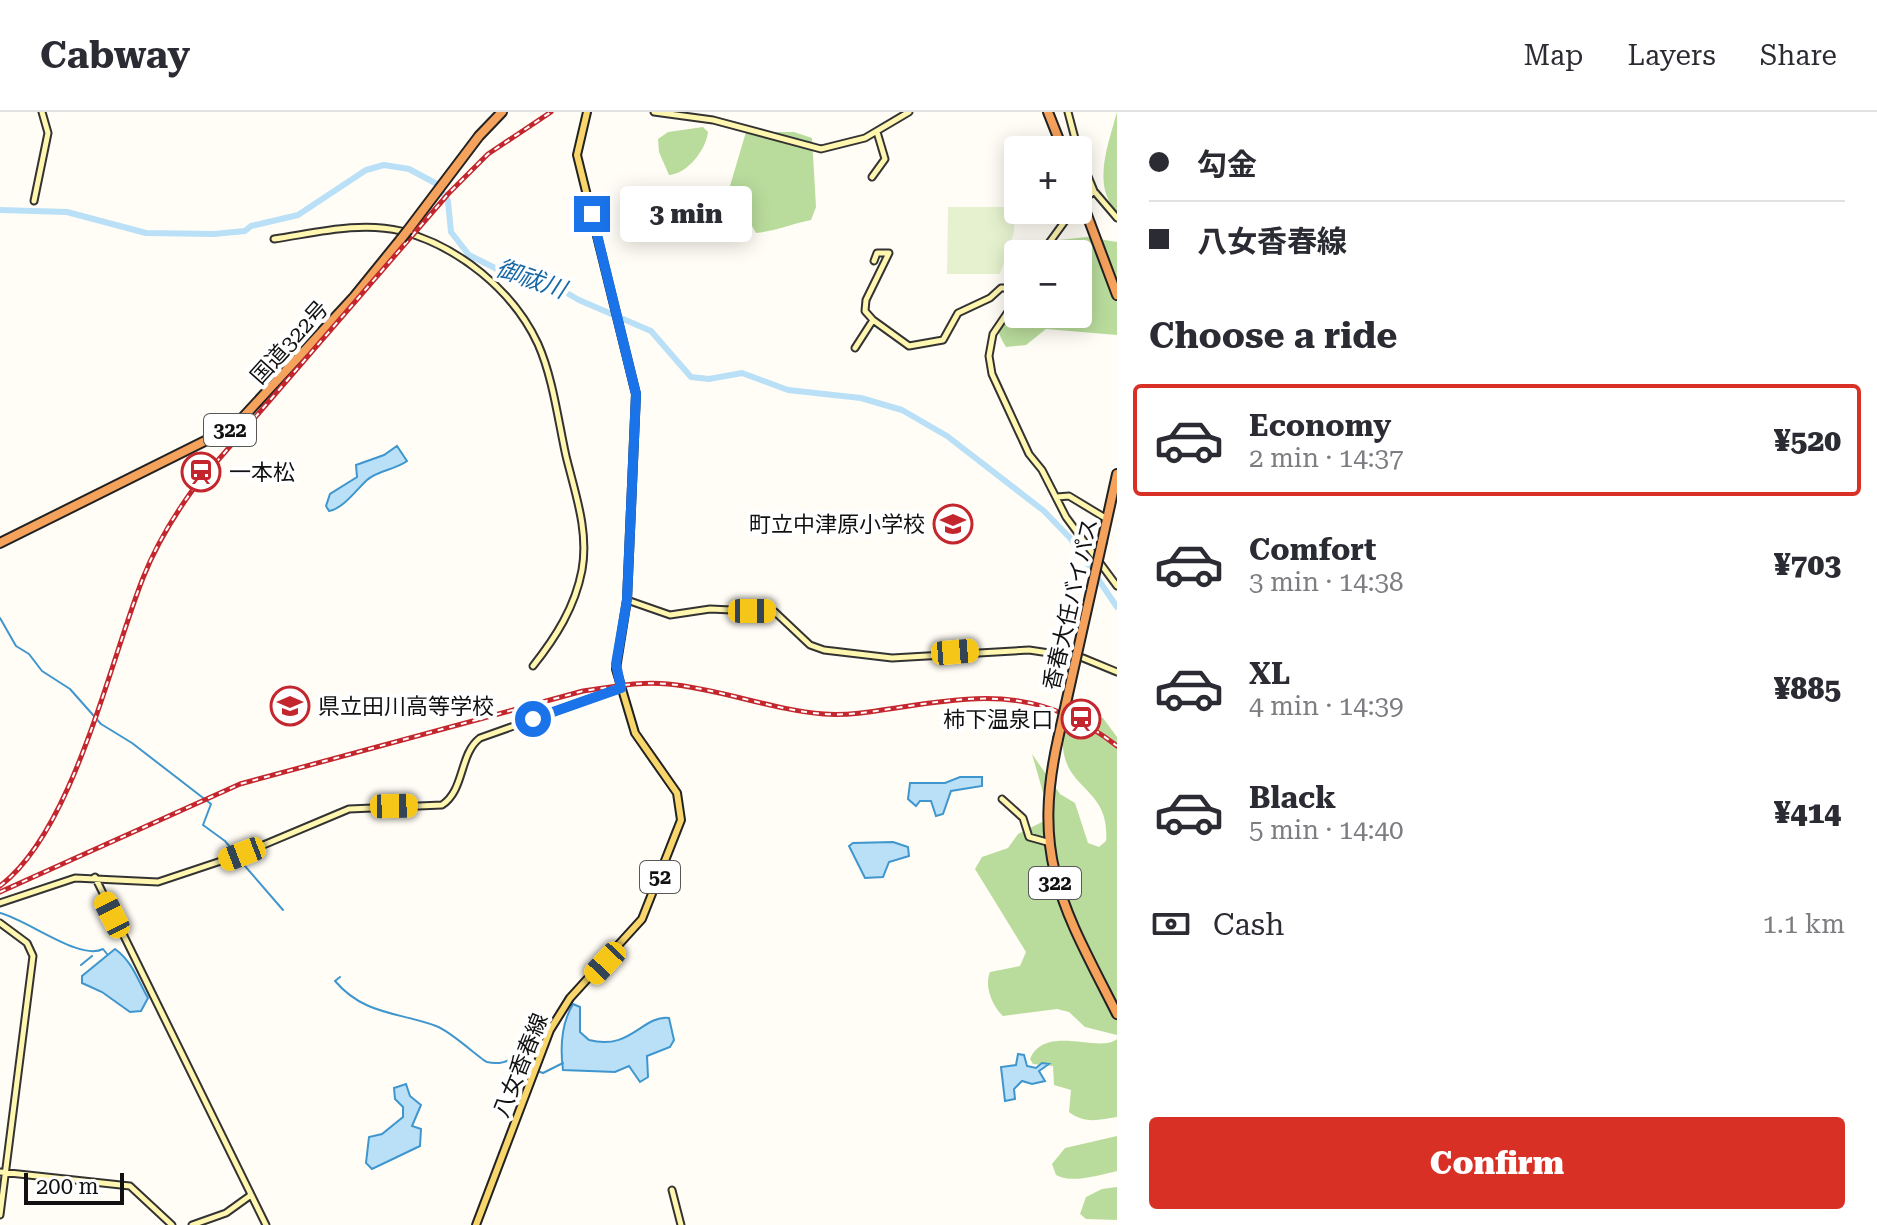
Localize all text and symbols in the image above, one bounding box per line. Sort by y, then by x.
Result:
text: Cabway [40,33,190,77]
text: Map [1524,39,1583,72]
text: Layers [1627,39,1716,72]
text: Share [1760,39,1837,72]
map controls [1004,136,1092,328]
button: + [1004,136,1092,224]
text: 勾金 [1197,147,1257,182]
callout: 3 min [620,186,752,242]
route end [574,196,610,232]
text: 3 min [649,199,723,229]
text: 八女香春線 [1197,224,1347,259]
button: − [1004,240,1092,328]
water label: 御祓川 [492,254,572,305]
street label: 国道322号 [246,296,333,389]
text: Choose a ride [1149,315,1397,357]
icon: car [1153,404,1225,476]
text: Economy [1249,408,1391,443]
road number: 322 [204,414,256,446]
text: ¥520 [1774,423,1841,458]
text: 2 min · 14:37 [1249,443,1404,473]
station icon: 一本松 [180,451,222,493]
place label: 一本松 [229,460,295,485]
school or university icon: 町立中津原小学校 [932,503,974,545]
place label: 町立中津原小学校 [749,512,925,537]
street label: 香春大任バイパス [1039,516,1102,692]
icon: car [1153,528,1225,600]
text: Comfort [1249,532,1376,567]
text: ¥703 [1774,547,1841,582]
text: 3 min · 14:38 [1249,567,1404,597]
car [728,599,776,623]
car [930,638,980,666]
icon: car [1153,652,1225,724]
text: XL [1249,656,1290,691]
text: ¥885 [1774,671,1841,706]
school or university icon: 県立田川高等学校 [269,685,311,727]
text: 4 min · 14:39 [1249,691,1404,721]
place label: 県立田川高等学校 [318,694,494,719]
station icon: 柿下温泉口 [1060,698,1102,740]
route start [515,701,551,737]
place label: 柿下温泉口 [943,707,1053,732]
icon: car [1153,776,1225,848]
text: Black [1249,780,1336,815]
car [370,794,418,818]
text: ¥414 [1774,795,1841,830]
text: 5 min · 14:40 [1249,815,1404,845]
car [215,834,269,874]
road number: 52 [640,861,680,893]
road number: 322 [1029,867,1081,899]
car [90,888,134,942]
icon: cash [1149,902,1193,946]
text: Cash [1213,907,1284,942]
text: 1.1 km [1762,909,1845,939]
car [580,937,630,989]
street label: 八女香春線 [488,1010,553,1121]
button: Confirm [1149,1117,1845,1209]
scale bar [24,1169,124,1205]
text: 200 m [36,1174,99,1199]

